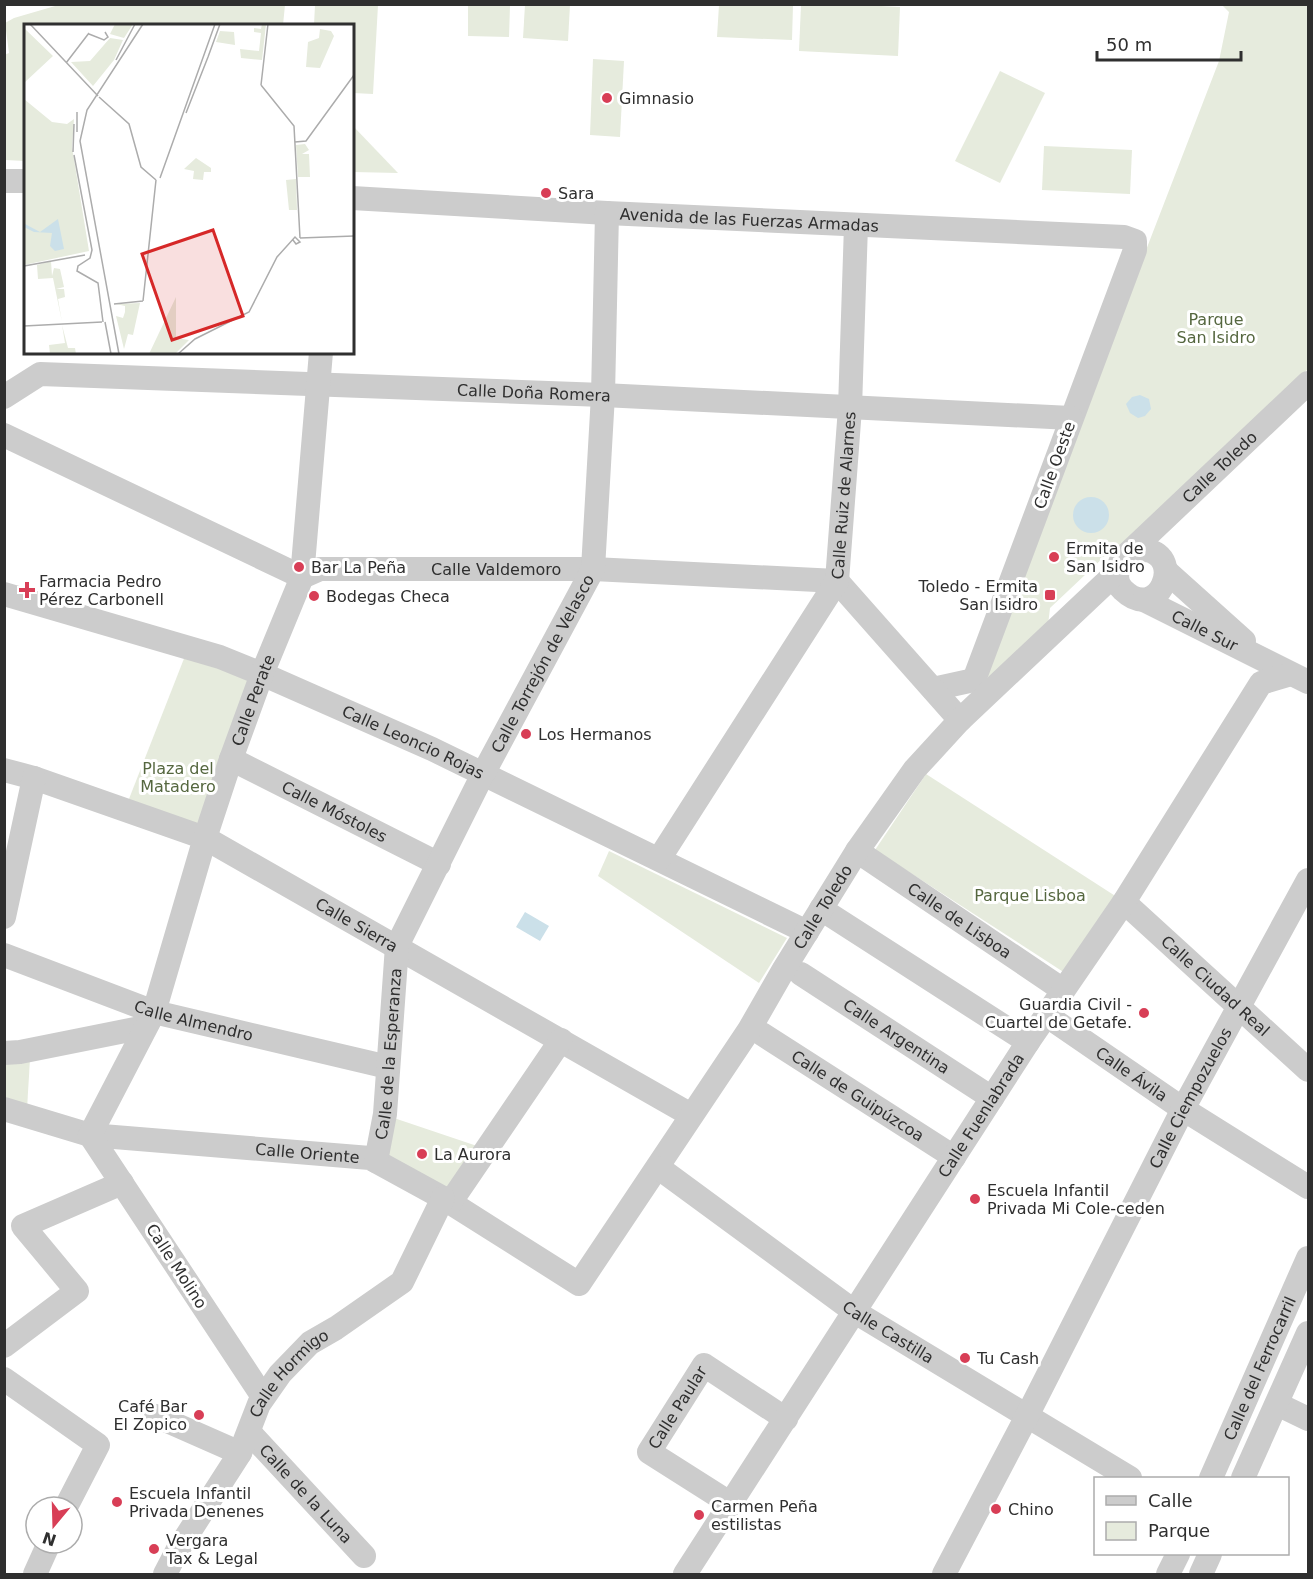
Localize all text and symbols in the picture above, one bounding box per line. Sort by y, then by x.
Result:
inset map [24,24,354,354]
scale bar [1097,24,1241,62]
text: 50 m [1106,34,1152,55]
place label: Gimnasio [619,89,694,108]
marker: Gimnasio [600,91,614,105]
place label: Sara [558,184,594,203]
marker: Sara [539,186,553,200]
street label: Avenida de las Fuerzas Armadas [619,205,879,236]
park label: Parque San Isidro [1177,310,1255,347]
street label: Calle Doña Romera [457,381,611,405]
street label: Calle Ruiz de Alarnes [828,411,860,580]
street label: Calle Oeste [1030,419,1079,511]
street label: Calle Toledo [1178,427,1261,507]
place label: Ermita de San Isidro [1066,539,1145,576]
marker: Ermita de San Isidro [1047,550,1061,564]
place label: Bar La Peña [311,558,406,577]
marker: Bar La Peña [292,560,306,574]
street label: Calle Valdemoro [431,560,561,579]
street label: Calle Torrejón de Velasco [487,571,598,756]
place label: Farmacia Pedro Pérez Carbonell [39,572,164,609]
place label: Toledo - Ermita San Isidro [917,577,1038,614]
marker: Farmacia Pedro Pérez Carbonell [20,583,34,597]
place label: Bodegas Checa [326,587,450,606]
marker: Toledo - Ermita San Isidro [1043,588,1057,602]
marker: Bodegas Checa [307,589,321,603]
street label: Calle Sur [1168,606,1241,656]
street label: Calle Perate [228,652,279,749]
street label: Calle Leoncio Rojas [339,702,487,783]
place label: Los Hermanos [538,725,652,744]
marker: Los Hermanos [519,727,533,741]
park label: Plaza del Matadero [140,759,216,796]
street label: Calle Móstoles [278,777,390,846]
street label: Calle Toledo [790,861,856,953]
street label: Calle de Lisboa [904,879,1015,963]
park label: Parque Lisboa [974,886,1086,905]
street label: Calle Sierra [312,894,401,956]
street label: Calle Ciudad Real [1157,932,1273,1040]
street label: Calle de la Esperanza [371,967,405,1142]
street label: Calle Argentina [840,995,953,1078]
place label: Guardia Civil - Cuartel de Getafe. [985,995,1132,1032]
street label: Calle Almendro [131,996,255,1045]
marker: Guardia Civil - Cuartel de Getafe. [1137,1006,1151,1020]
street label: Calle Ciempozuelos [1145,1024,1236,1172]
street label: Calle Ávila [1092,1043,1171,1106]
street label: Calle de Guipúzcoa [788,1046,928,1145]
street label: Calle Fuenlabrada [934,1050,1028,1181]
street label: Calle Oriente [254,1140,360,1167]
place label: La Aurora [434,1145,511,1164]
marker: La Aurora [415,1147,429,1161]
place label: Escuela Infantil Privada Mi Cole-ceden [987,1181,1165,1218]
marker: Escuela Infantil Privada Mi Cole-ceden [968,1192,982,1206]
street label: Calle Molino [142,1220,211,1312]
street label: Calle del Ferrocarril [1220,1294,1300,1443]
street label: Calle Castilla [839,1297,937,1367]
street label: Calle Hormigo [246,1325,332,1420]
place label: Tu Cash [976,1349,1039,1368]
marker: Tu Cash [958,1351,972,1365]
street label: Calle Paular [644,1362,711,1453]
place label: Café Bar El Zopico [113,1397,187,1434]
marker: Café Bar El Zopico [192,1408,206,1422]
street label: Calle de la Luna [255,1441,356,1547]
legend [1094,1477,1289,1555]
place label: Escuela Infantil Privada Denenes [129,1484,264,1521]
text: Calle [1148,1490,1193,1511]
north arrow [24,1495,84,1555]
marker: Escuela Infantil Privada Denenes [110,1495,124,1509]
place label: Carmen Peña estilistas [711,1497,818,1534]
place label: Chino [1008,1500,1054,1519]
marker: Chino [989,1502,1003,1516]
marker: Carmen Peña estilistas [692,1508,706,1522]
text: Parque [1148,1520,1210,1541]
text: N [40,1528,59,1550]
place label: Vergara Tax & Legal [165,1531,258,1568]
marker: Vergara Tax & Legal [147,1542,161,1556]

